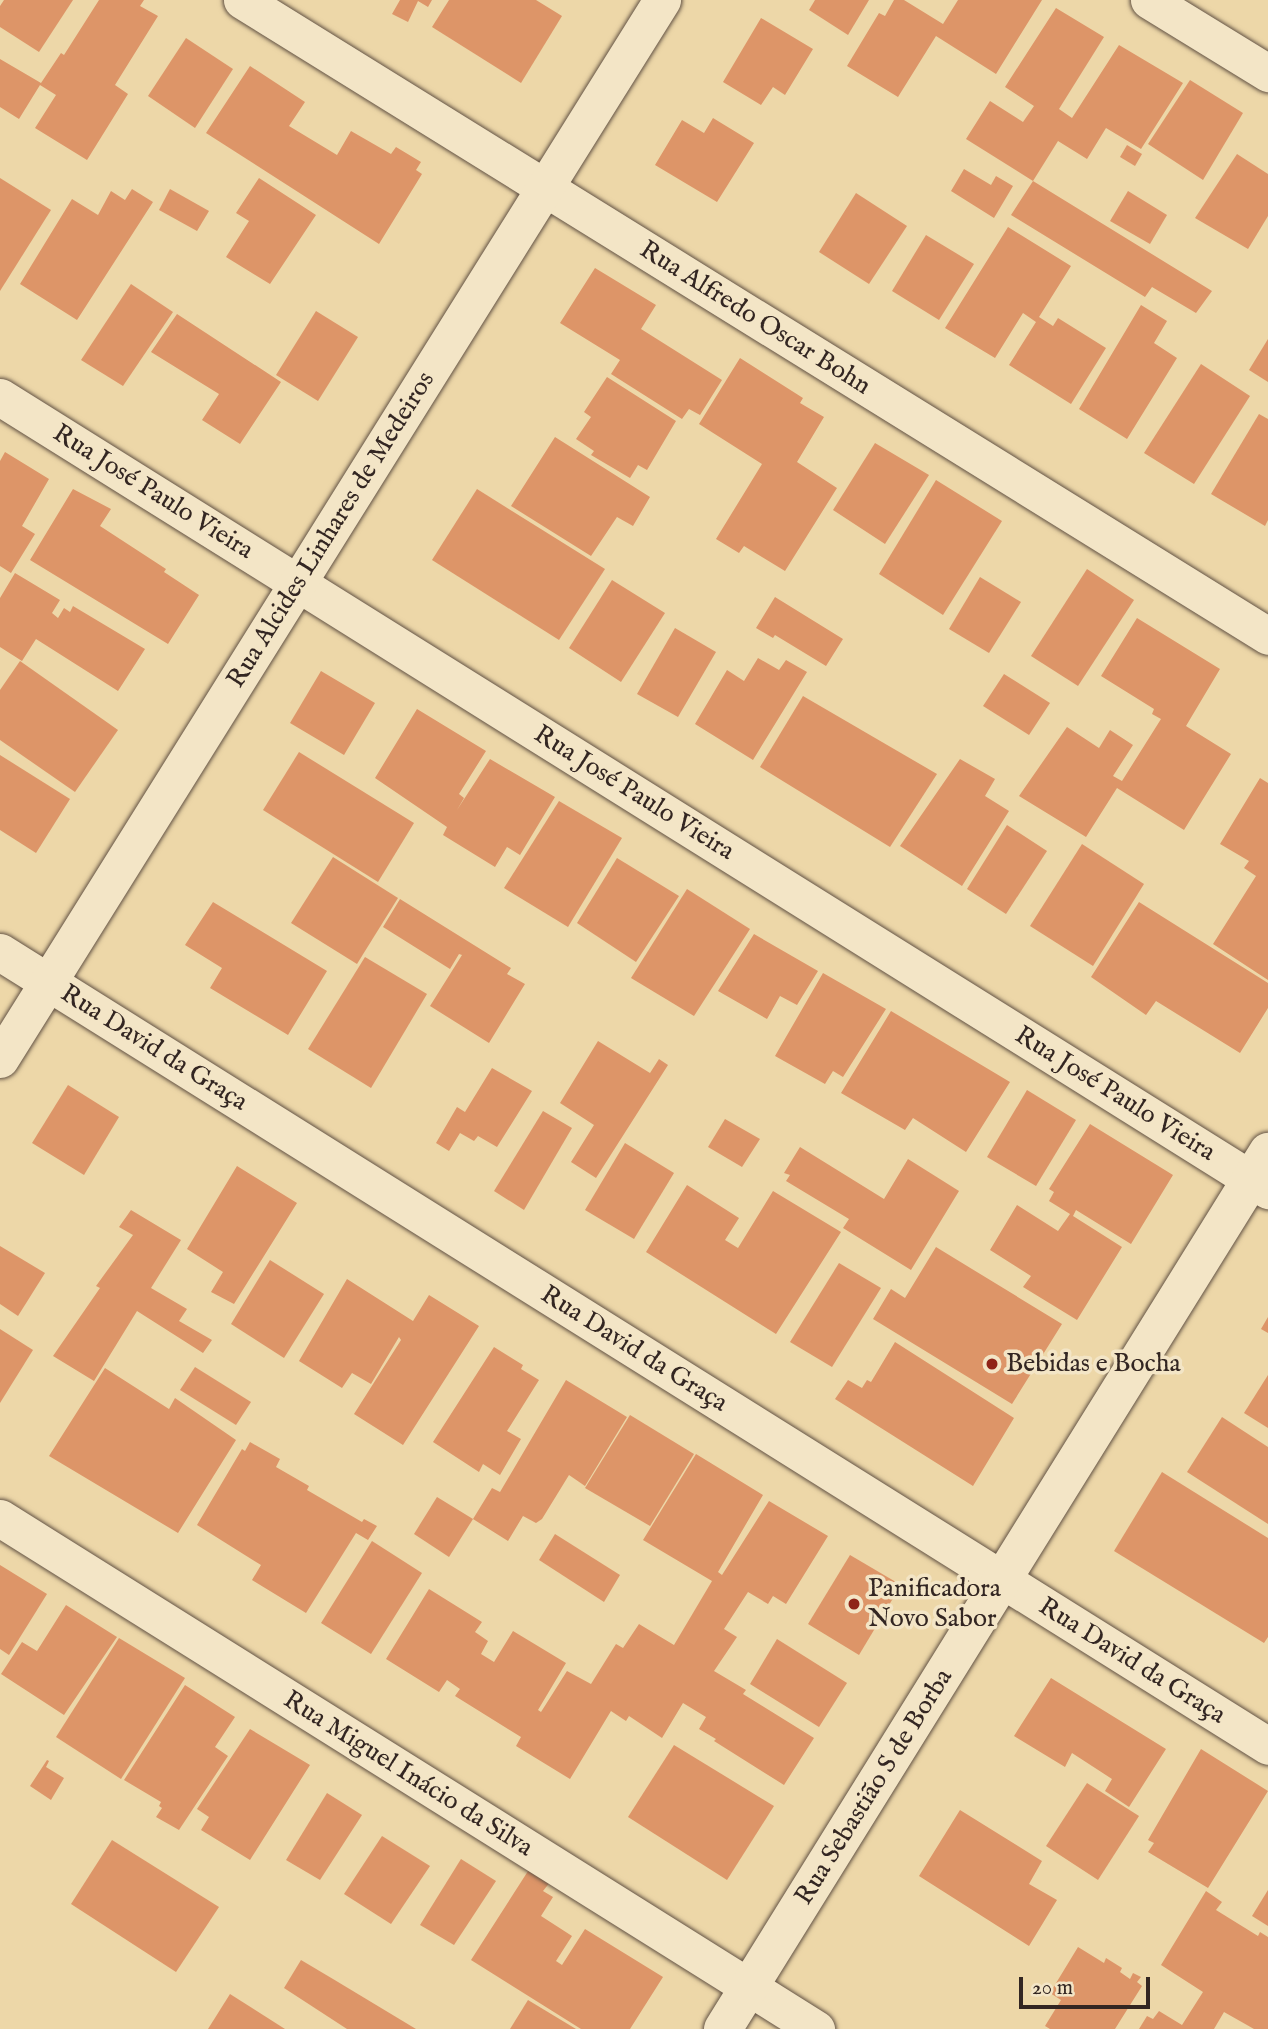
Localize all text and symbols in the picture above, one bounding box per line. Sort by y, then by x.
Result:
street label: Rua Alfredo Oscar Bohn [634,234,876,402]
street label: Rua Alcides Linhares de Medeiros [221,366,441,694]
street label: Rua José Paulo Vieira [47,418,259,566]
street label: Rua José Paulo Vieira [528,719,740,867]
street label: Rua David da Graça [55,978,253,1118]
street label: Rua José Paulo Vieira [1009,1020,1221,1168]
street label: Rua David da Graça [535,1279,733,1419]
place label: Bebidas e Bocha [1006,1348,1181,1380]
marker: Bebidas e Bocha [984,1356,1000,1372]
place label: Panificadora Novo Sabor [868,1573,1001,1634]
street label: Rua David da Graça [1033,1591,1231,1731]
marker: Panificadora Novo Sabor [846,1596,862,1612]
street label: Rua Sebastião S de Borba [789,1663,959,1911]
street label: Rua Miguel Inácio da Silva [278,1684,538,1864]
scale bar [1023,1962,1154,2006]
text: 20 m [1032,1975,1073,2002]

